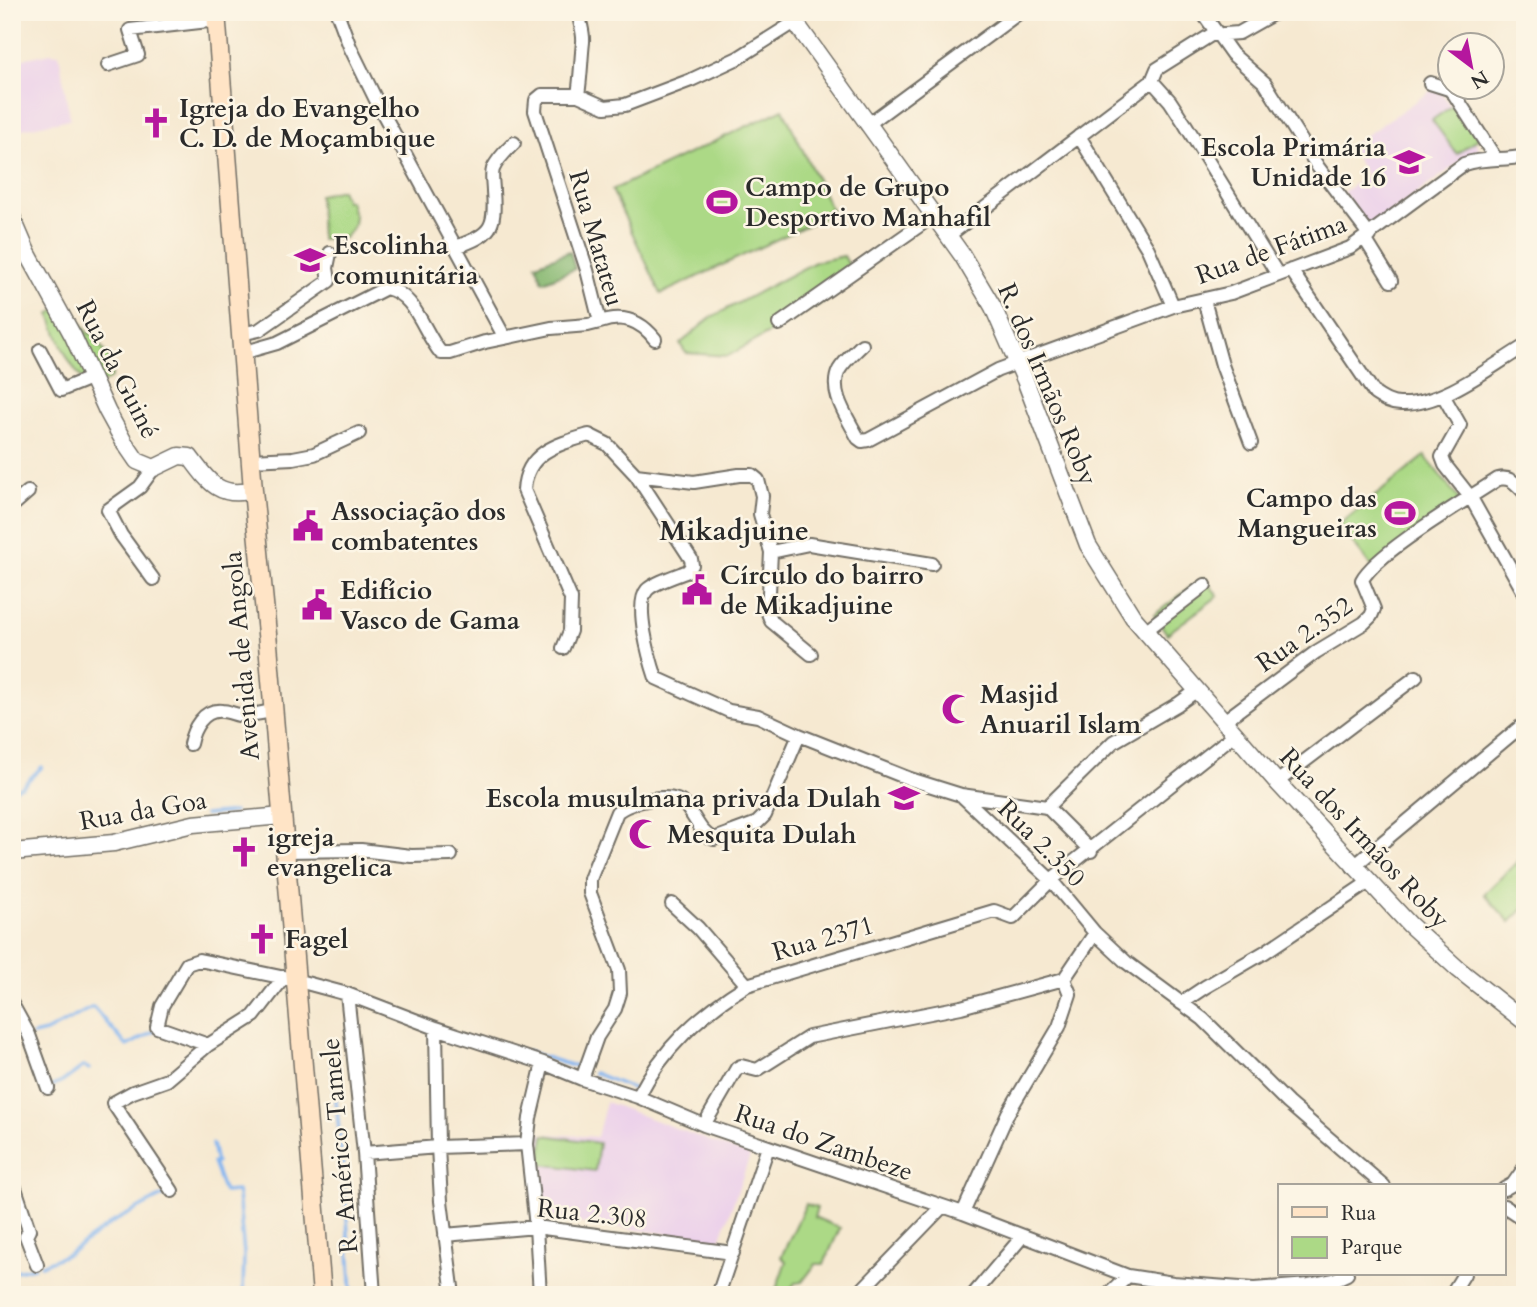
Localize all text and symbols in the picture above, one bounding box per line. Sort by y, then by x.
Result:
north arrow [1436,32,1506,102]
text: N [1465,64,1493,95]
place label: Igreja do Evangelho C. D. de Moçambique [179,91,436,156]
church icon: Igreja do Evangelho C. D. de Moçambique [139,106,173,140]
place label: Escola Primária Unidade 16 [1201,130,1386,195]
school or university icon: Escola Primária Unidade 16 [1392,145,1426,179]
street label: Rua Matateu [560,166,633,310]
place label: Campo de Grupo Desportivo Manhafil [745,170,991,235]
sports icon: Campo de Grupo Desportivo Manhafil [705,185,739,219]
street label: Rua de Fátima [1191,206,1351,293]
place label: Escolinha comunitária [333,228,479,293]
school or university icon: Escolinha comunitária [293,243,327,277]
street label: R. dos Irmãos Roby [989,278,1106,491]
street label: Rua da Guiné [68,294,167,445]
place label: Campo das Mangueiras [1237,481,1377,546]
place label: Associação dos combatentes [331,494,506,559]
sports icon: Campo das Mangueiras [1383,496,1417,530]
public building icon: Associação dos combatentes [291,509,325,543]
district label: Mikadjuine [659,512,809,550]
street label: Avenida de Angola [215,550,268,762]
place label: Círculo do bairro de Mikadjuine [720,558,924,623]
place label: Edifício Vasco de Gama [340,573,520,638]
public building icon: Círculo do bairro de Mikadjuine [680,573,714,607]
public building icon: Edifício Vasco de Gama [300,588,334,622]
street label: Rua 2.352 [1249,588,1360,680]
place label: Masjid Anuaril Islam [980,677,1141,742]
mosque icon: Masjid Anuaril Islam [940,692,974,726]
street label: Rua dos Irmãos Roby [1272,740,1458,936]
place label: Escola musulmana privada Dulah [486,781,881,816]
school or university icon: Escola musulmana privada Dulah [887,781,921,815]
street label: Rua da Goa [77,782,209,839]
street label: Rua 2.350 [990,792,1093,895]
mosque icon: Mesquita Dulah [627,817,661,851]
place label: Mesquita Dulah [667,817,856,852]
place label: igreja evangelica [267,820,392,885]
church icon: igreja evangelica [227,835,261,869]
street label: Rua 2371 [768,907,878,970]
church icon: Fagel [245,922,279,956]
place label: Fagel [285,922,349,957]
street label: R. Américo Tamele [313,1037,366,1255]
street label: Rua do Zambeze [730,1096,918,1189]
legend [1278,1184,1506,1276]
street label: Rua 2.308 [535,1190,649,1237]
text: Rua [1341,1199,1376,1228]
text: Parque [1341,1233,1402,1262]

